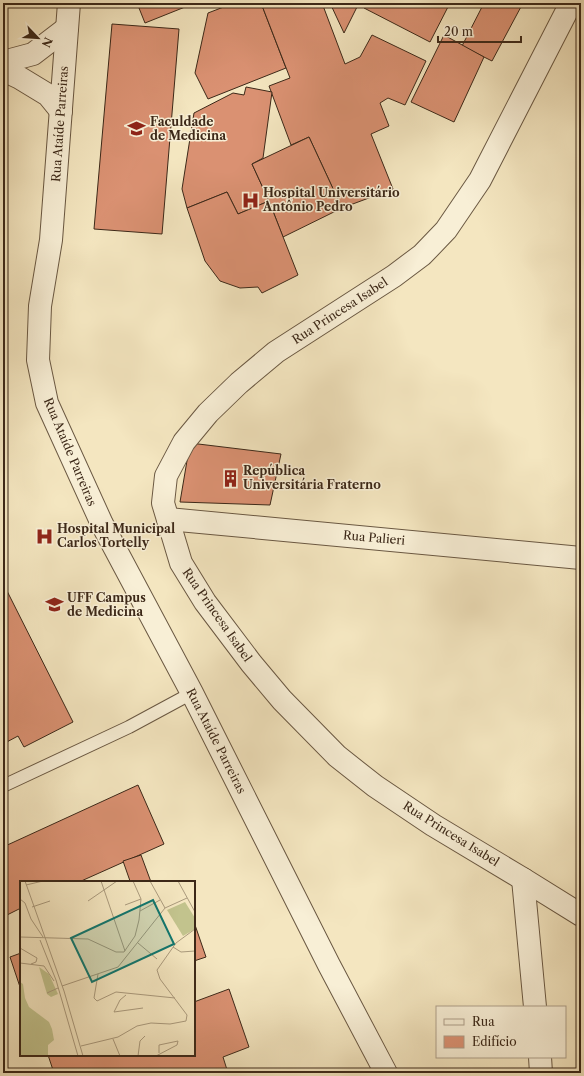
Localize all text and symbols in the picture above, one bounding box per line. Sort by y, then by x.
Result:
north arrow [18,18,58,58]
scale bar [438,18,521,44]
text: 20 m [444,24,473,39]
text: N [39,35,55,50]
street label: Rua Ataíde Parreiras [48,65,71,182]
place label: Faculdade de Medicina [150,114,227,143]
school or university icon: Faculdade de Medicina [127,119,147,139]
place label: Hospital Universitário Antônio Pedro [262,185,400,214]
hospital icon: Hospital Universitário Antônio Pedro [240,190,260,210]
street label: Rua Princesa Isabel [289,274,391,347]
street label: Rua Ataíde Parreiras [41,395,100,508]
place label: República Universitária Fraterno [243,463,381,492]
building icon: República Universitária Fraterno [220,468,240,488]
place label: Hospital Municipal Carlos Tortelly [57,521,175,550]
hospital icon: Hospital Municipal Carlos Tortelly [34,526,54,546]
street label: Rua Palieri [342,527,406,548]
street label: Rua Princesa Isabel [179,565,256,665]
place label: UFF Campus de Medicina [67,590,146,619]
school or university icon: UFF Campus de Medicina [44,595,64,615]
street label: Rua Ataíde Parreiras [183,686,250,796]
street label: Rua Princesa Isabel [400,798,503,870]
inset map [20,881,195,1056]
legend [436,1006,566,1058]
text: Rua [472,1014,495,1029]
text: Edifício [472,1034,517,1049]

